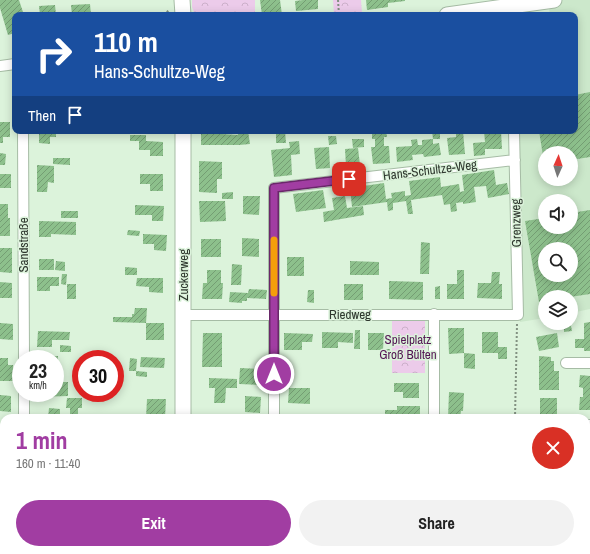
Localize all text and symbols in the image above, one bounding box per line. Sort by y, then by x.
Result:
text: 110 m [94,23,158,61]
icon: right [28,28,80,80]
text: Hans-Schultze-Weg [94,59,225,84]
icon: arrive [64,104,86,126]
text: Then [28,105,56,126]
north arrow [538,146,578,186]
map controls [538,146,578,330]
street label: Hans-Schultze-Weg [382,156,478,184]
pin [332,162,366,196]
icon: arrive [338,168,360,190]
button: sound [538,194,578,234]
street label: Grenzweg [507,198,525,247]
street label: Sandstraße [15,217,32,273]
button: search [538,242,578,282]
street label: Zuckerweg [175,249,192,301]
button: layers [538,290,578,330]
street label: Riedweg [329,306,371,323]
park label: Spielplatz Groß Bülten [379,331,437,363]
speed limit sign: 30 [72,350,124,402]
position arrow [253,353,295,395]
text: 23 [29,357,47,384]
text: km/h [29,379,47,392]
text: 1 min [16,424,67,456]
button: close [532,427,574,469]
text: 160 m · 11:40 [16,455,80,472]
button: Exit [16,500,291,546]
button: Share [299,500,574,546]

